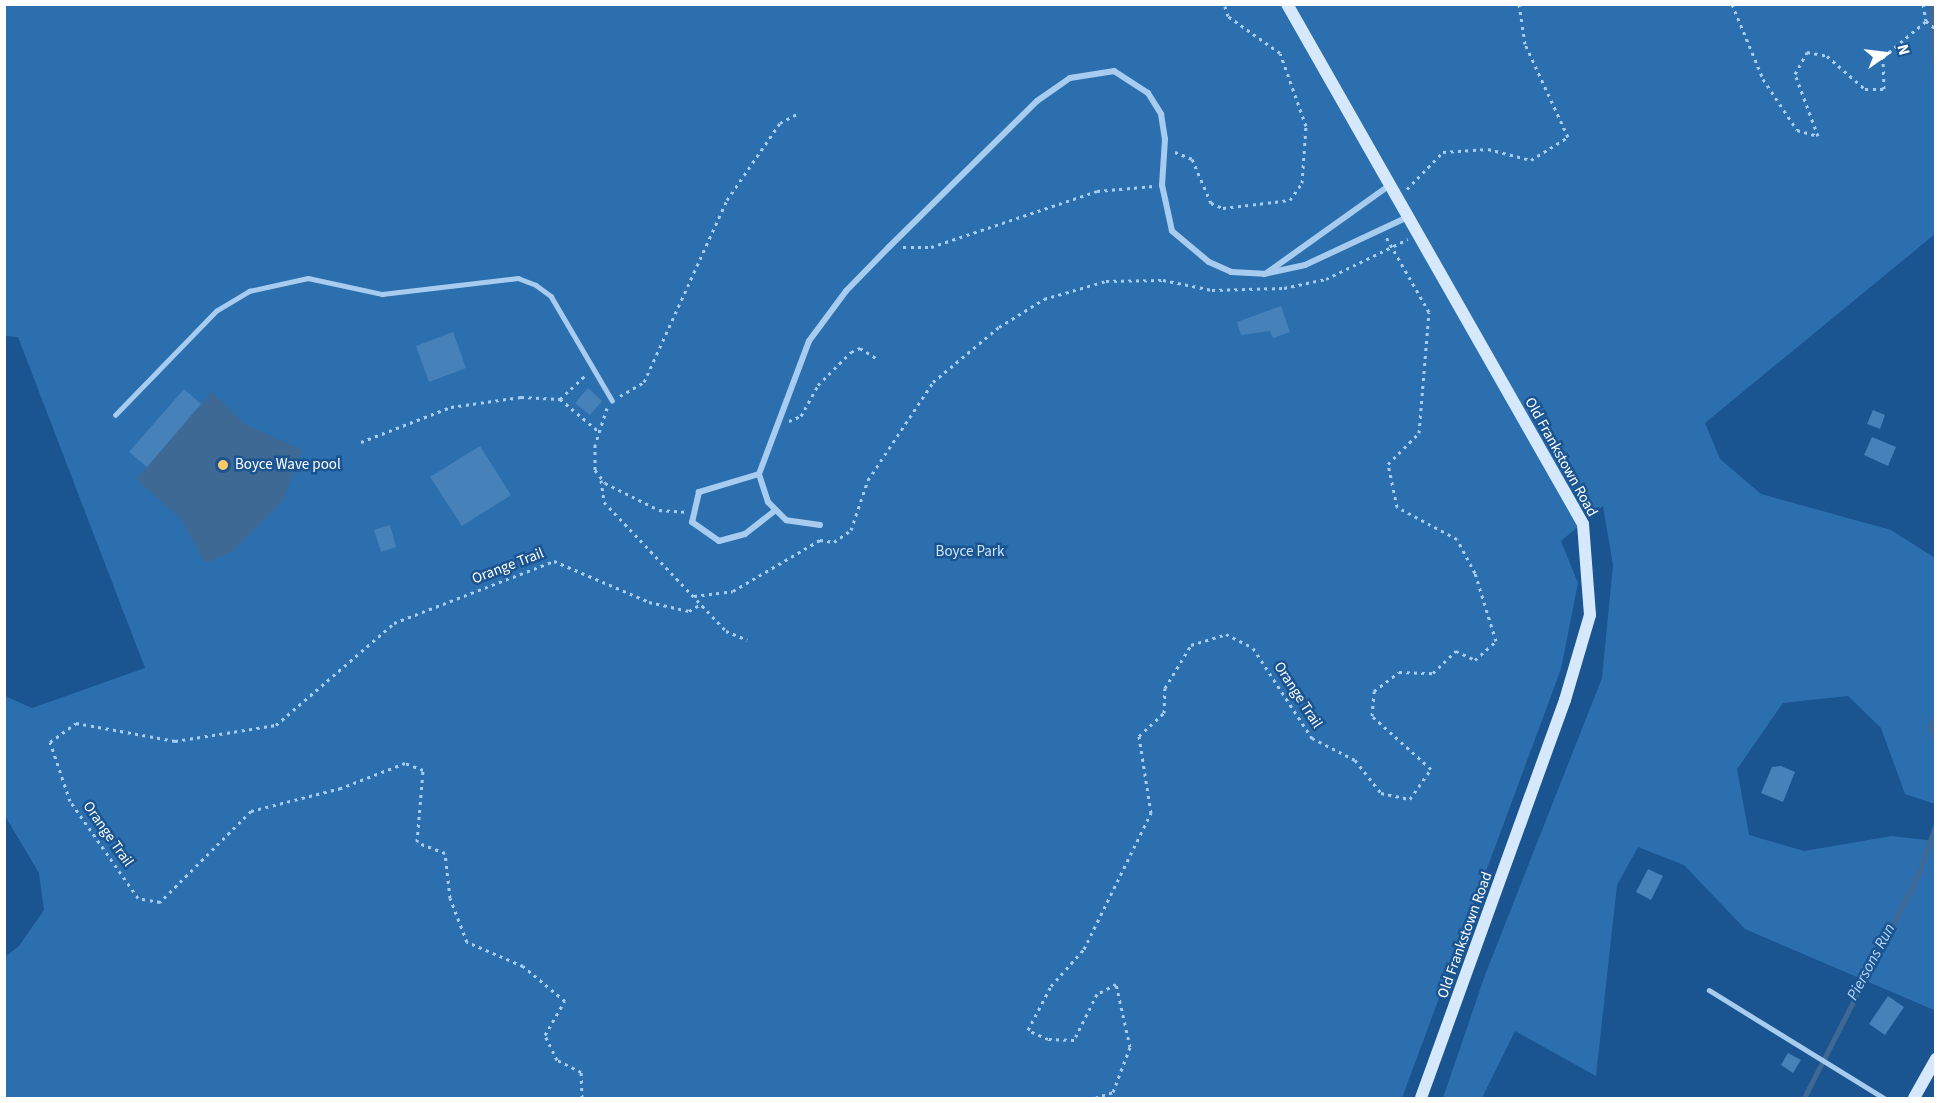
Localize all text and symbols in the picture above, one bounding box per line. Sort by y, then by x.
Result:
north arrow [1856,24,1916,84]
text: N [1892,42,1915,57]
street label: Old Frankstown Road [1521,394,1601,520]
place label: Boyce Wave pool [235,456,341,474]
marker: Boyce Wave pool [216,458,230,472]
park label: Boyce Park [936,543,1004,561]
street label: Orange Trail [469,544,547,588]
street label: Orange Trail [1270,658,1326,732]
street label: Orange Trail [79,798,137,870]
street label: Old Frankstown Road [1434,869,1496,1001]
water label: Piersons Run [1843,920,1899,1004]

